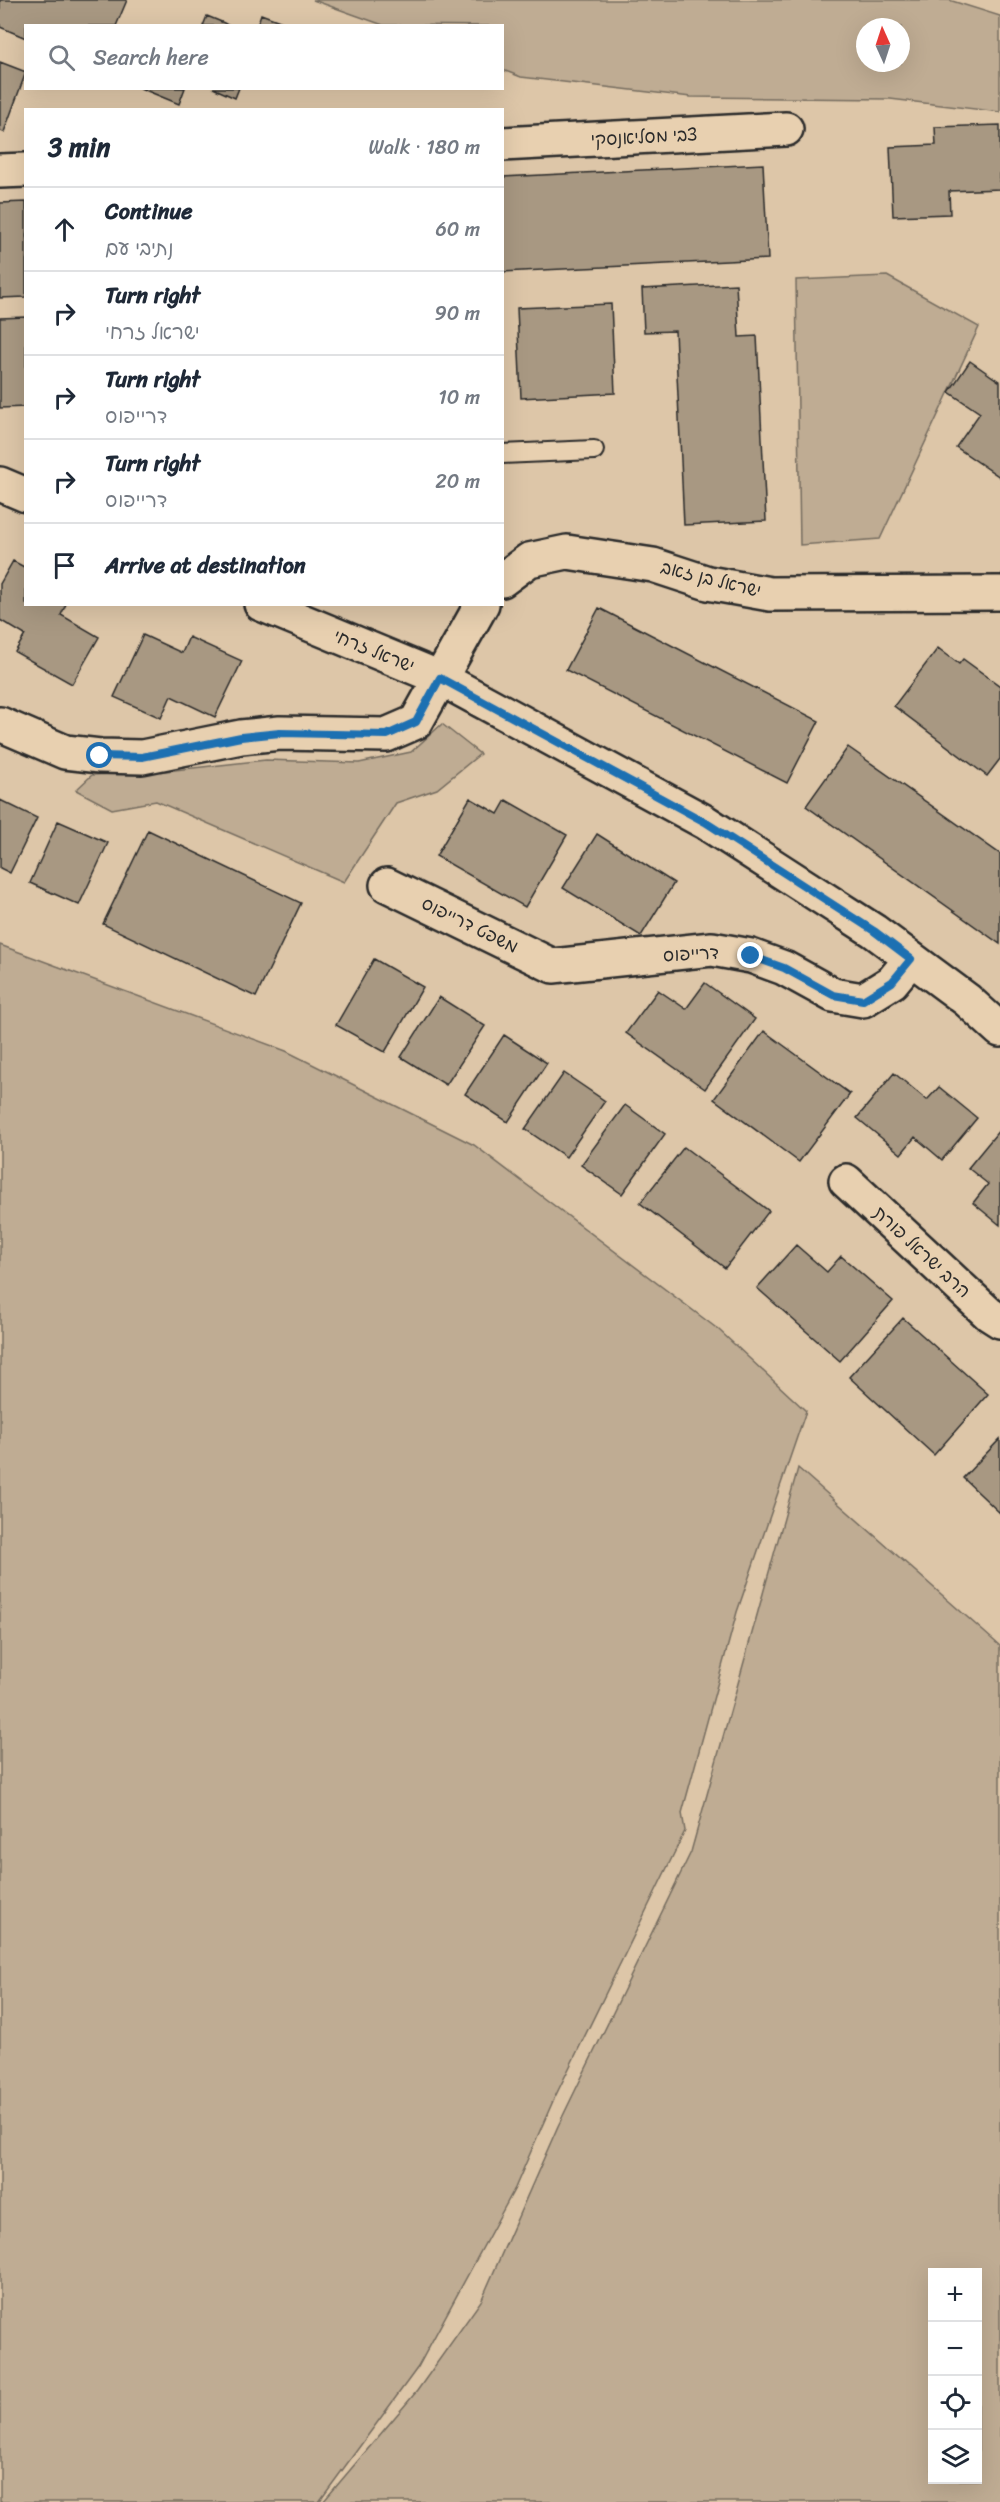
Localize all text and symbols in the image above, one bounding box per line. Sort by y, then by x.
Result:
north arrow [856,18,910,72]
search box [24,24,504,90]
text: Search here [93,38,209,77]
icon: search [45,41,78,74]
street label: צבי מסליאנסקי [590,118,698,156]
text: 3 min [48,124,110,170]
text: Walk · 180 m [369,130,480,165]
text: Continue [105,192,193,231]
text: 60 m [435,212,480,247]
icon: ahead [48,213,81,246]
text: נתיבי עם [105,231,173,266]
text: Turn right [105,276,200,315]
text: 90 m [435,296,480,331]
icon: right [48,297,81,330]
text: ישראל זרחי [105,315,200,350]
text: Turn right [105,360,200,399]
text: 10 m [438,380,480,415]
icon: right [48,381,81,414]
text: דרייפוס [105,399,167,434]
text: Turn right [105,444,200,483]
text: 20 m [435,464,480,499]
icon: right [48,465,81,498]
text: דרייפוס [105,483,167,518]
text: Arrive at destination [105,546,306,585]
icon: arrive [48,549,81,582]
street label: ישראל בן זאב [657,551,765,607]
street label: ישראל זרחי [329,620,419,682]
route start [86,742,112,768]
street label: משפט דרייפוס [416,888,524,962]
street label: דרייפוס [662,937,720,971]
route end [737,942,763,968]
street label: הרב ישראל פורת [866,1198,978,1306]
map controls [928,2268,982,2484]
button: + [928,2268,982,2322]
button: − [928,2322,982,2376]
button: locate [928,2376,982,2430]
button: layers [928,2430,982,2484]

